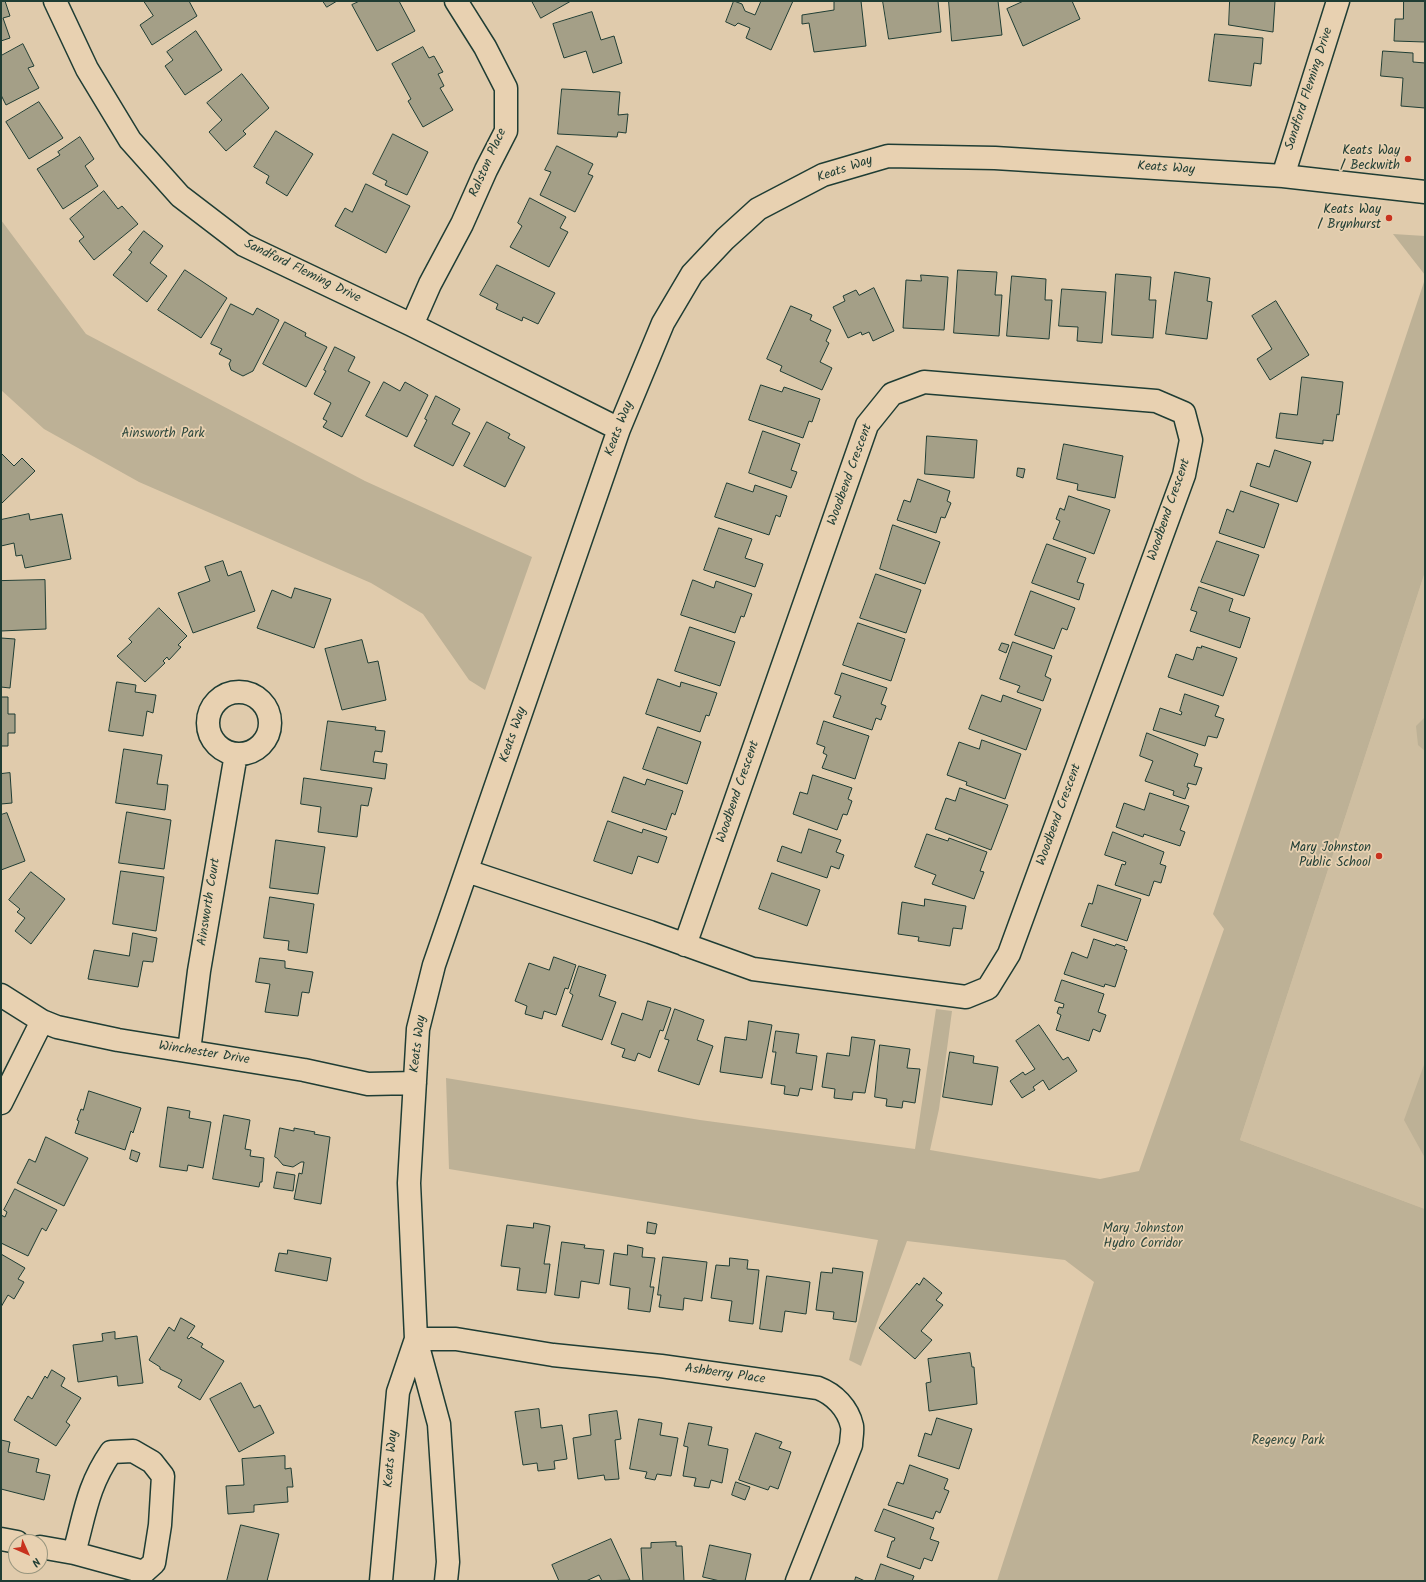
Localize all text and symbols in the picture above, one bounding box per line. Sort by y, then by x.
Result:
street label: Sandford Fleming Drive [1283,26,1337,152]
street label: Ralston Place [467,126,511,200]
place label: Keats Way / Beckwith [1340,144,1400,175]
street label: Keats Way [815,153,875,187]
marker: Keats Way / Beckwith [1403,154,1413,164]
street label: Keats Way [1137,159,1195,179]
place label: Keats Way / Brynhurst [1317,203,1381,234]
marker: Keats Way / Brynhurst [1384,213,1394,223]
street label: Sandford Fleming Drive [241,237,363,307]
street label: Keats Way [602,399,638,459]
street label: Woodbend Crescent [825,422,877,528]
park label: Ainsworth Park [121,427,205,443]
street label: Woodbend Crescent [1145,457,1195,563]
street label: Keats Way [497,705,531,765]
street label: Woodbend Crescent [714,739,764,845]
street label: Woodbend Crescent [1034,762,1086,868]
place label: Mary Johnston Public School [1290,841,1371,872]
marker: Mary Johnston Public School [1374,851,1384,861]
street label: Ainsworth Court [195,857,225,947]
street label: Keats Way [408,1014,430,1074]
street label: Winchester Drive [157,1039,251,1069]
park label: Mary Johnston Hydro Corridor [1102,1222,1184,1253]
street label: Ashberry Place [684,1362,766,1388]
street label: Keats Way [382,1430,402,1488]
park label: Regency Park [1251,1434,1325,1450]
north arrow [8,1534,48,1574]
text: N [27,1553,45,1571]

